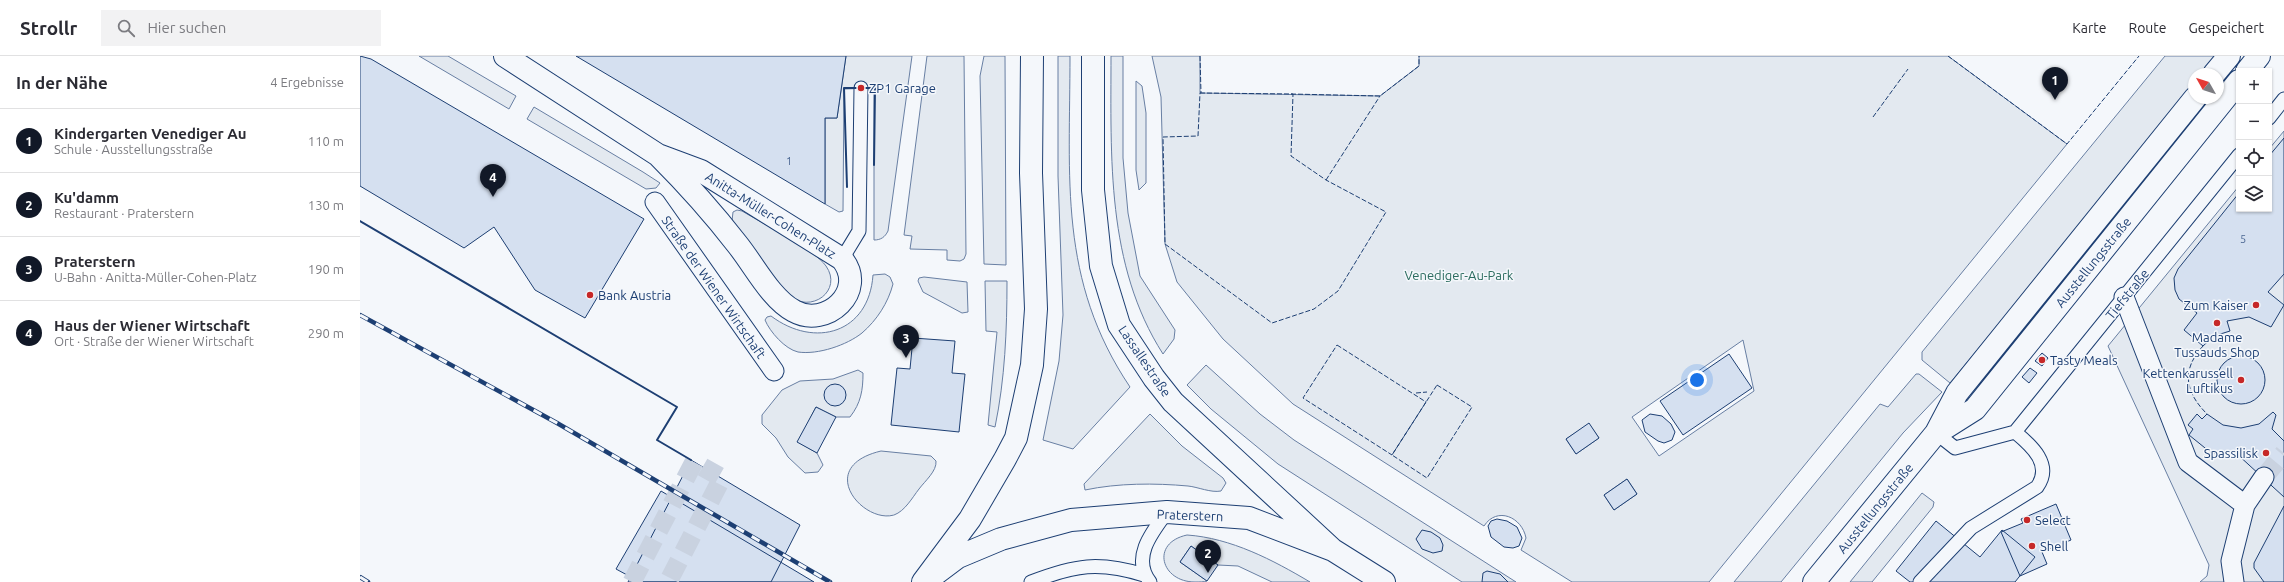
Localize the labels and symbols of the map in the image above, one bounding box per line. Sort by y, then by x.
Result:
pin: 1 [2042,67,2068,100]
north arrow [2188,68,2224,104]
place label: ZP1 Garage [869,81,936,95]
marker: ZP1 Garage [856,83,866,93]
house number: 1 [786,155,792,167]
pin: 4 [480,164,506,197]
street label: Anitta-Müller-Cohen-Platz [703,169,839,261]
street label: Straße der Wiener Wirtschaft [659,213,769,361]
street label: Ausstellungsstraße [2052,214,2134,310]
house number: 5 [2240,233,2246,245]
street label: Tiefstraße [2103,266,2151,322]
park label: Venediger-Au-Park [1405,268,1514,282]
place label: Bank Austria [598,288,671,302]
marker: Bank Austria [585,290,595,300]
place label: Zum Kaiser [2184,298,2248,312]
marker: Zum Kaiser [2251,300,2261,310]
marker: Madame Tussauds Shop [2212,318,2222,328]
street label: Lassallestraße [1116,323,1174,399]
pin: 3 [893,325,919,358]
place label: Madame Tussauds Shop [2174,330,2260,359]
place label: Tasty Meals [2050,353,2118,367]
marker: Tasty Meals [2037,355,2047,365]
place label: Kettenkarussell Luftikus [2142,366,2234,395]
your location [1687,370,1707,390]
marker: Kettenkarussell Luftikus [2236,375,2246,385]
place label: Spassilisk [2204,446,2258,460]
marker: Spassilisk [2261,448,2271,458]
street label: Ausstellungsstraße [1834,460,1916,556]
street label: Praterstern [1156,507,1224,523]
place label: Select [2035,513,2071,527]
marker: Select [2022,515,2032,525]
place label: Shell [2040,539,2069,553]
pin: 2 [1195,540,1221,573]
marker: Shell [2027,541,2037,551]

